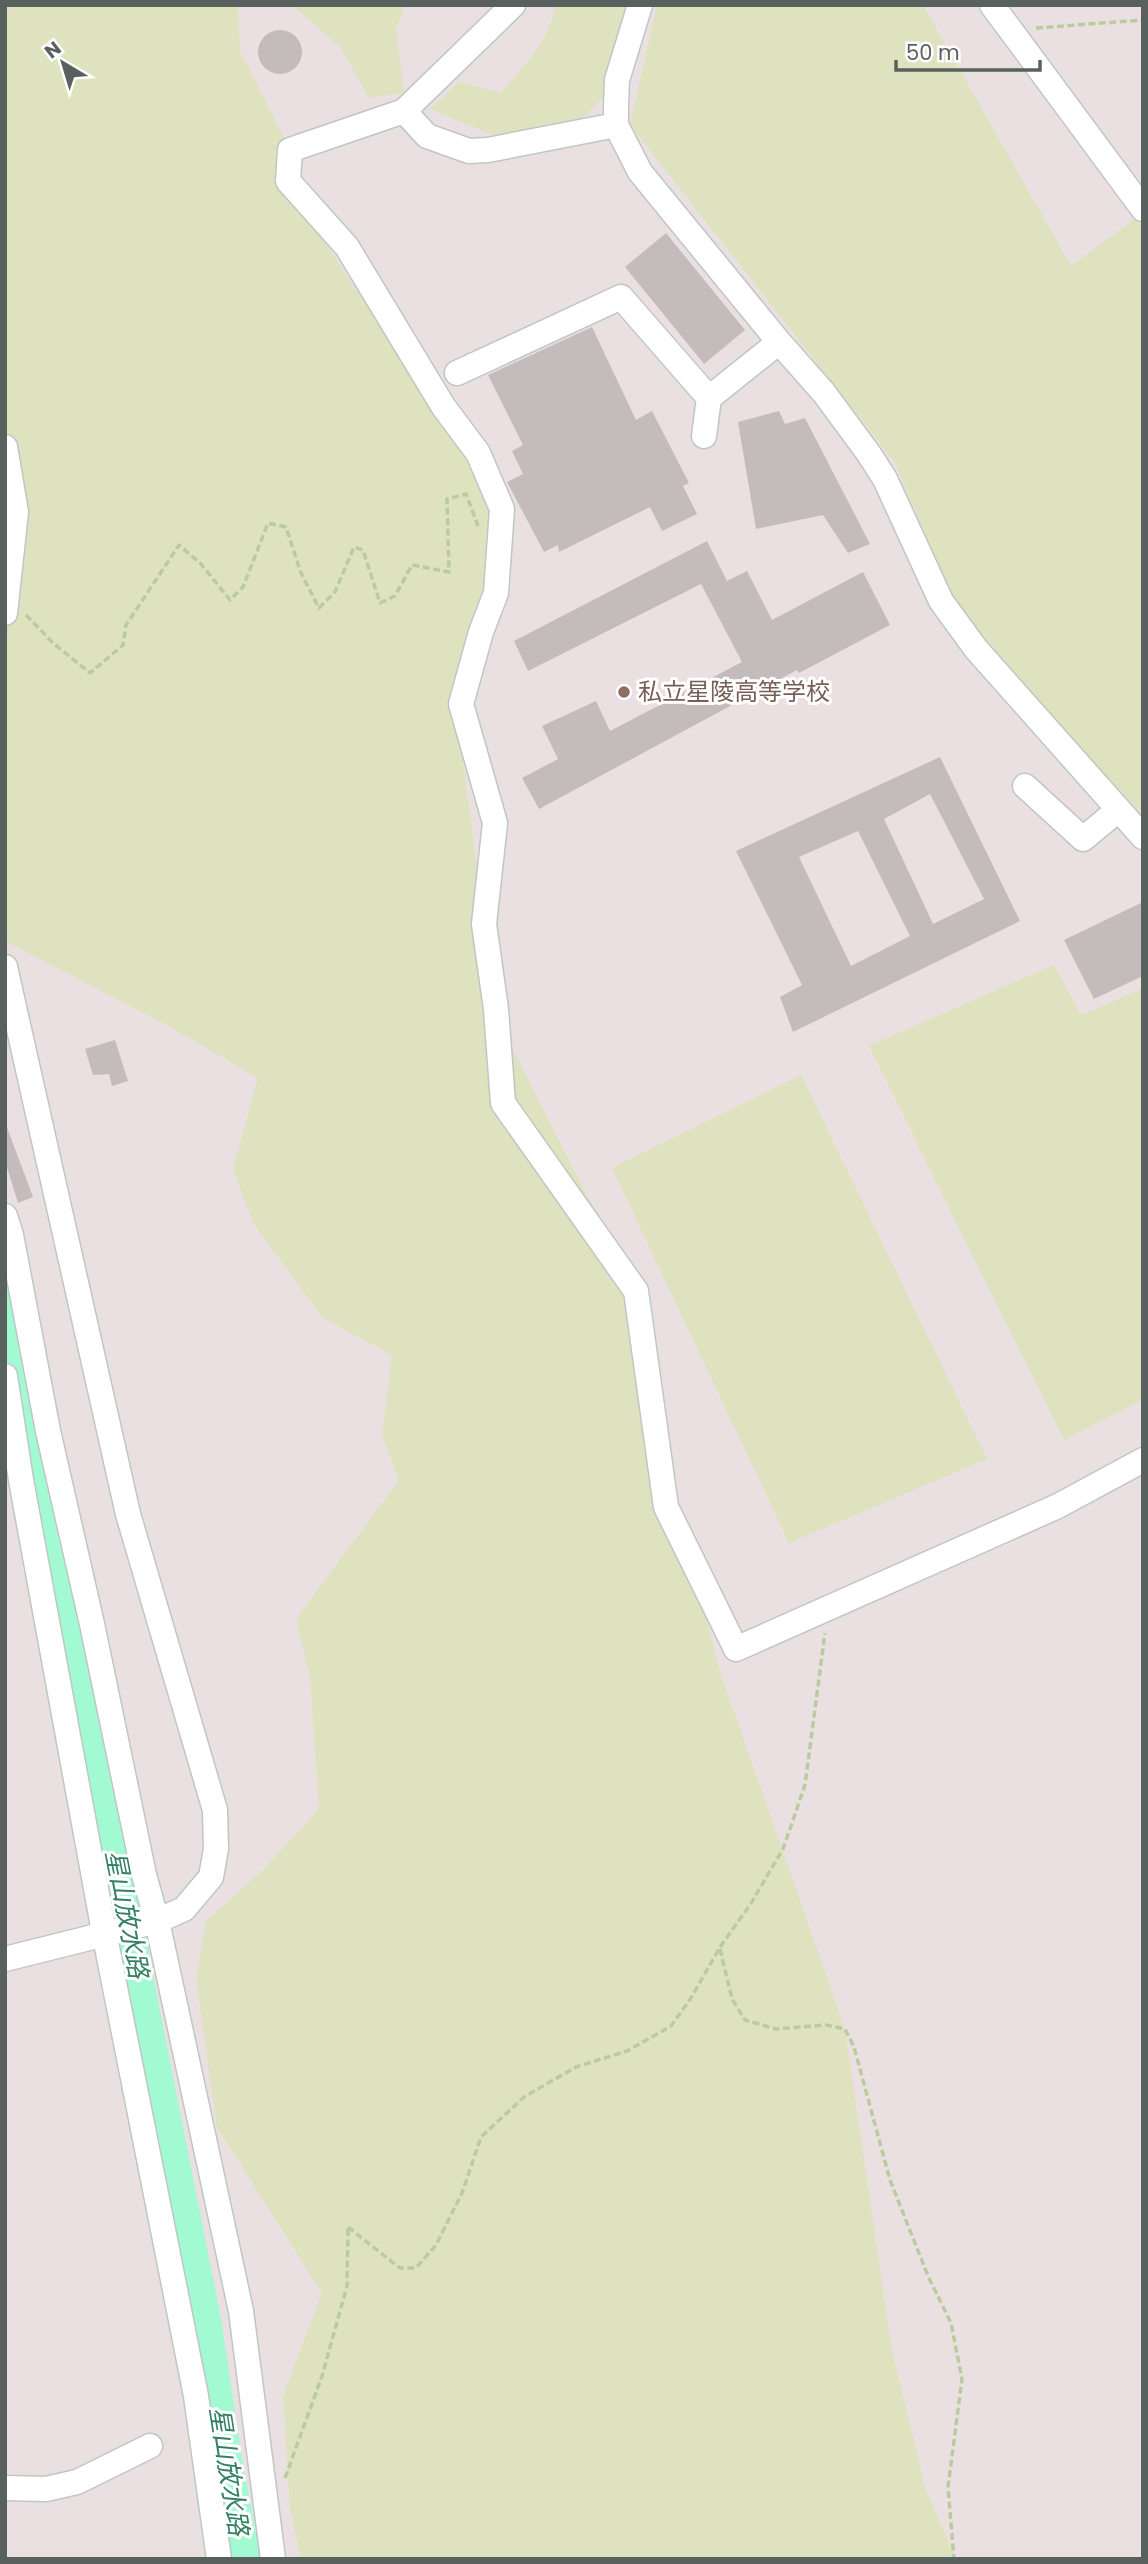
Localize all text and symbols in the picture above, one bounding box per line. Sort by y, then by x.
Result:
north arrow [28,28,98,98]
scale bar [896,28,1040,72]
text: N [39,35,67,65]
text: 50 m [906,38,960,67]
place label: 私立星陵高等学校 [638,675,830,708]
marker: 私立星陵高等学校 [616,684,632,700]
water label: 星山放水路 [97,1847,157,1983]
water label: 星山放水路 [201,2404,257,2540]

